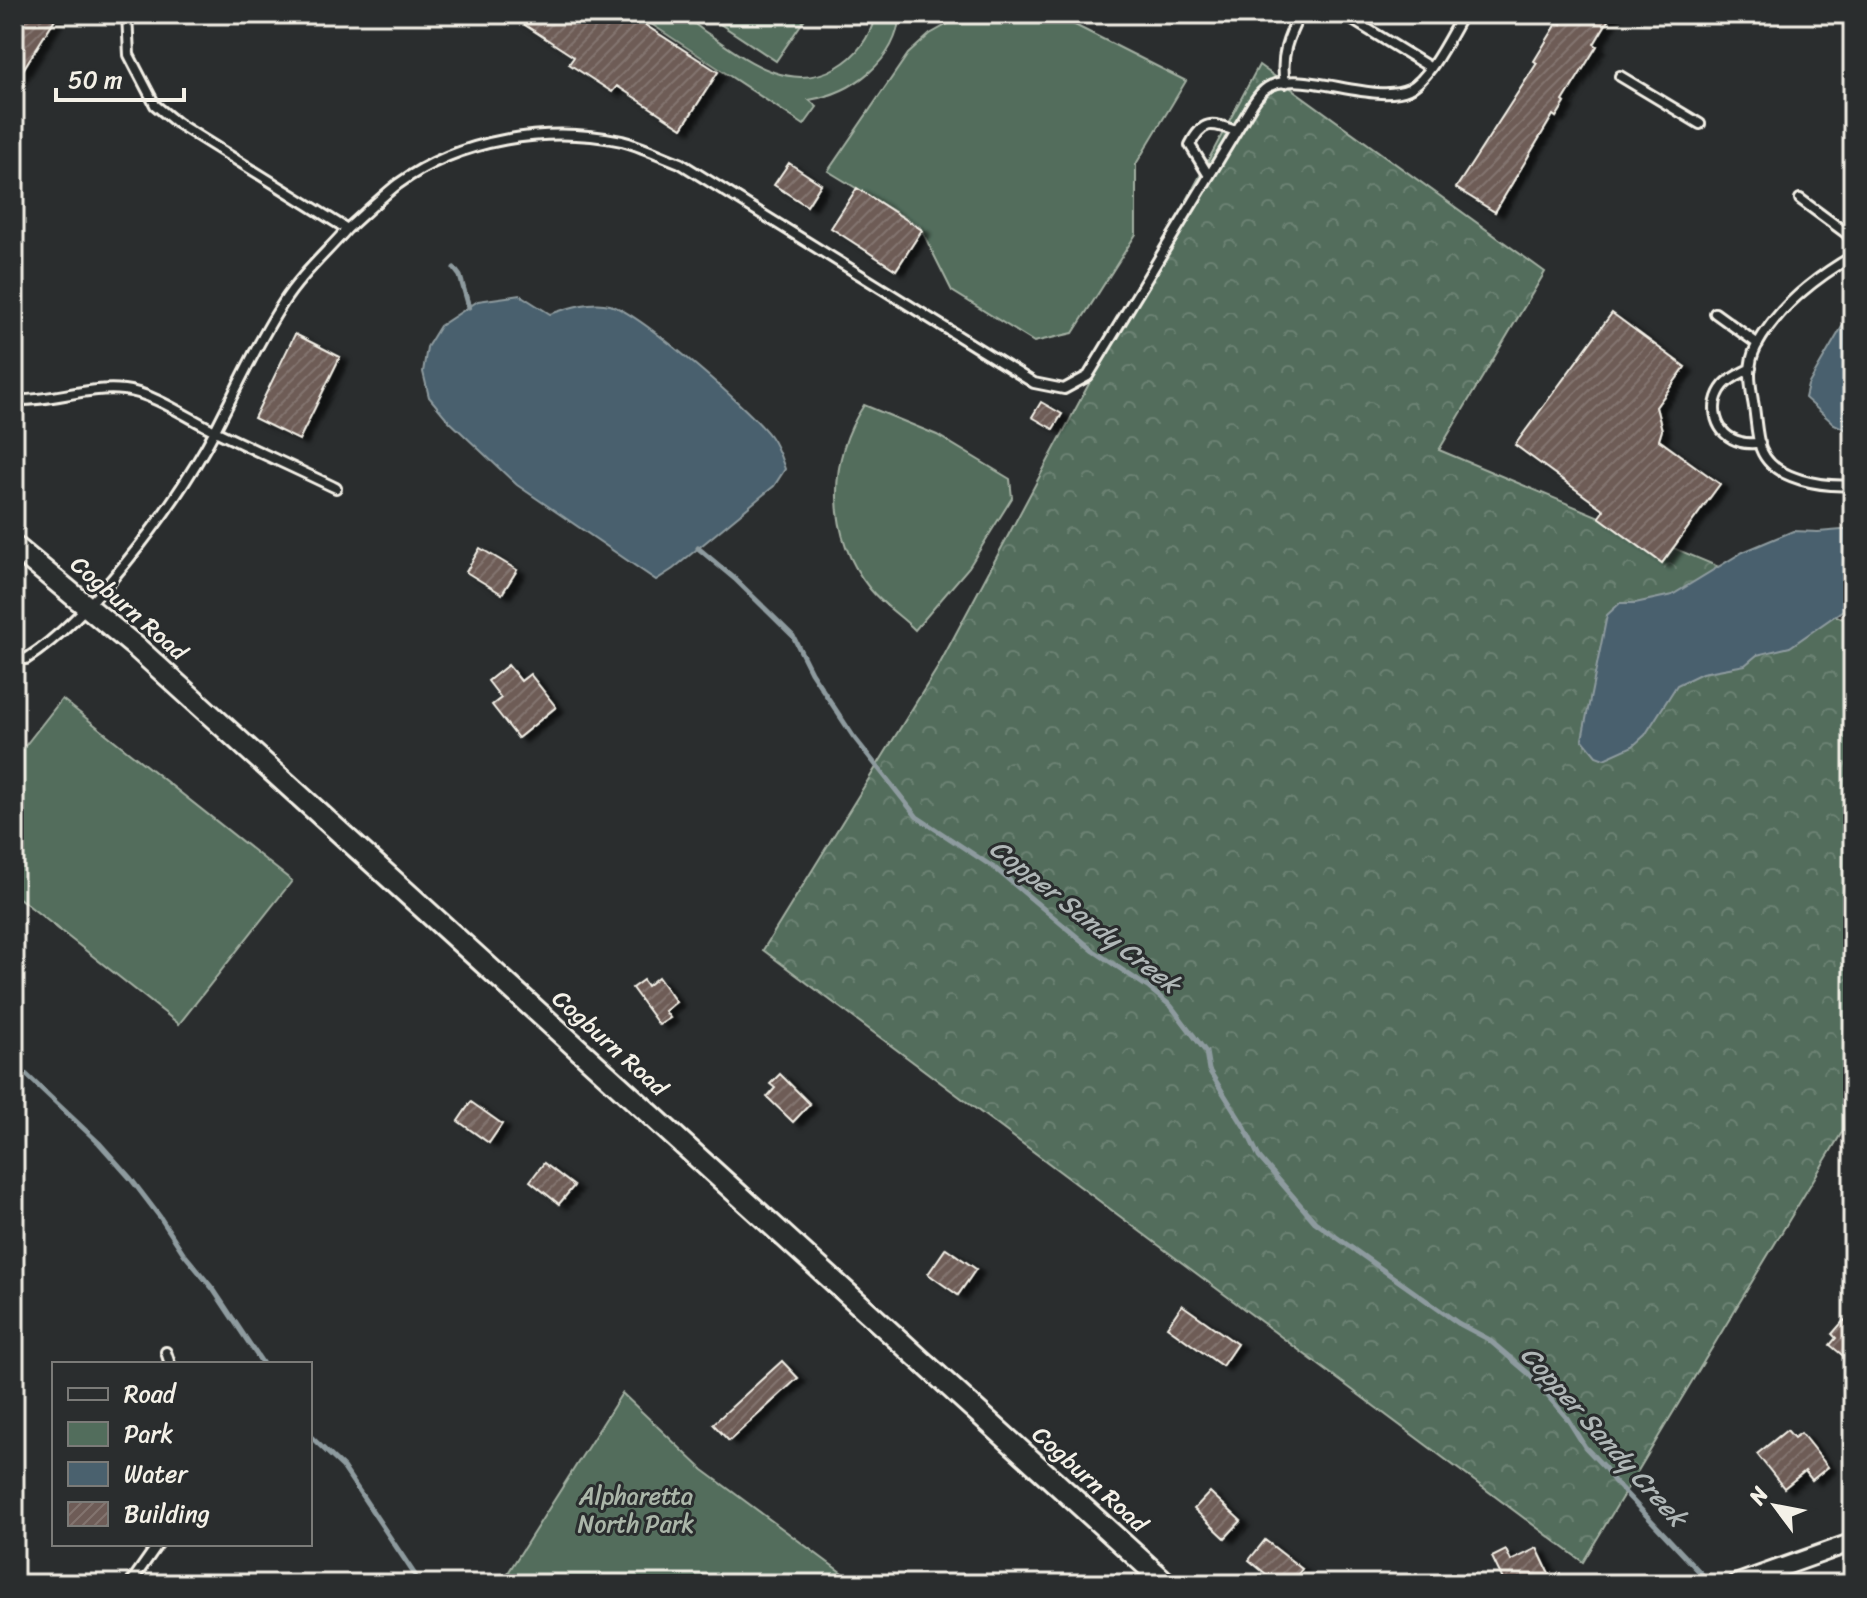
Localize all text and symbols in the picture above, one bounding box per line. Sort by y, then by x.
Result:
scale bar [56,52,184,102]
text: 50 m [68,59,123,101]
street label: Cogburn Road [60,545,199,672]
water label: Copper Sandy Creek [979,826,1193,1008]
street label: Cogburn Road [542,979,679,1108]
water label: Copper Sandy Creek [1509,1334,1701,1540]
legend [52,1362,312,1546]
text: Road [124,1373,178,1415]
text: Park [124,1413,173,1455]
street label: Cogburn Road [1022,1415,1159,1544]
text: Water [124,1453,189,1495]
north arrow [1735,1466,1815,1546]
park label: Alpharetta North Park [578,1475,695,1545]
text: N [1737,1478,1779,1513]
text: Building [124,1493,210,1535]

